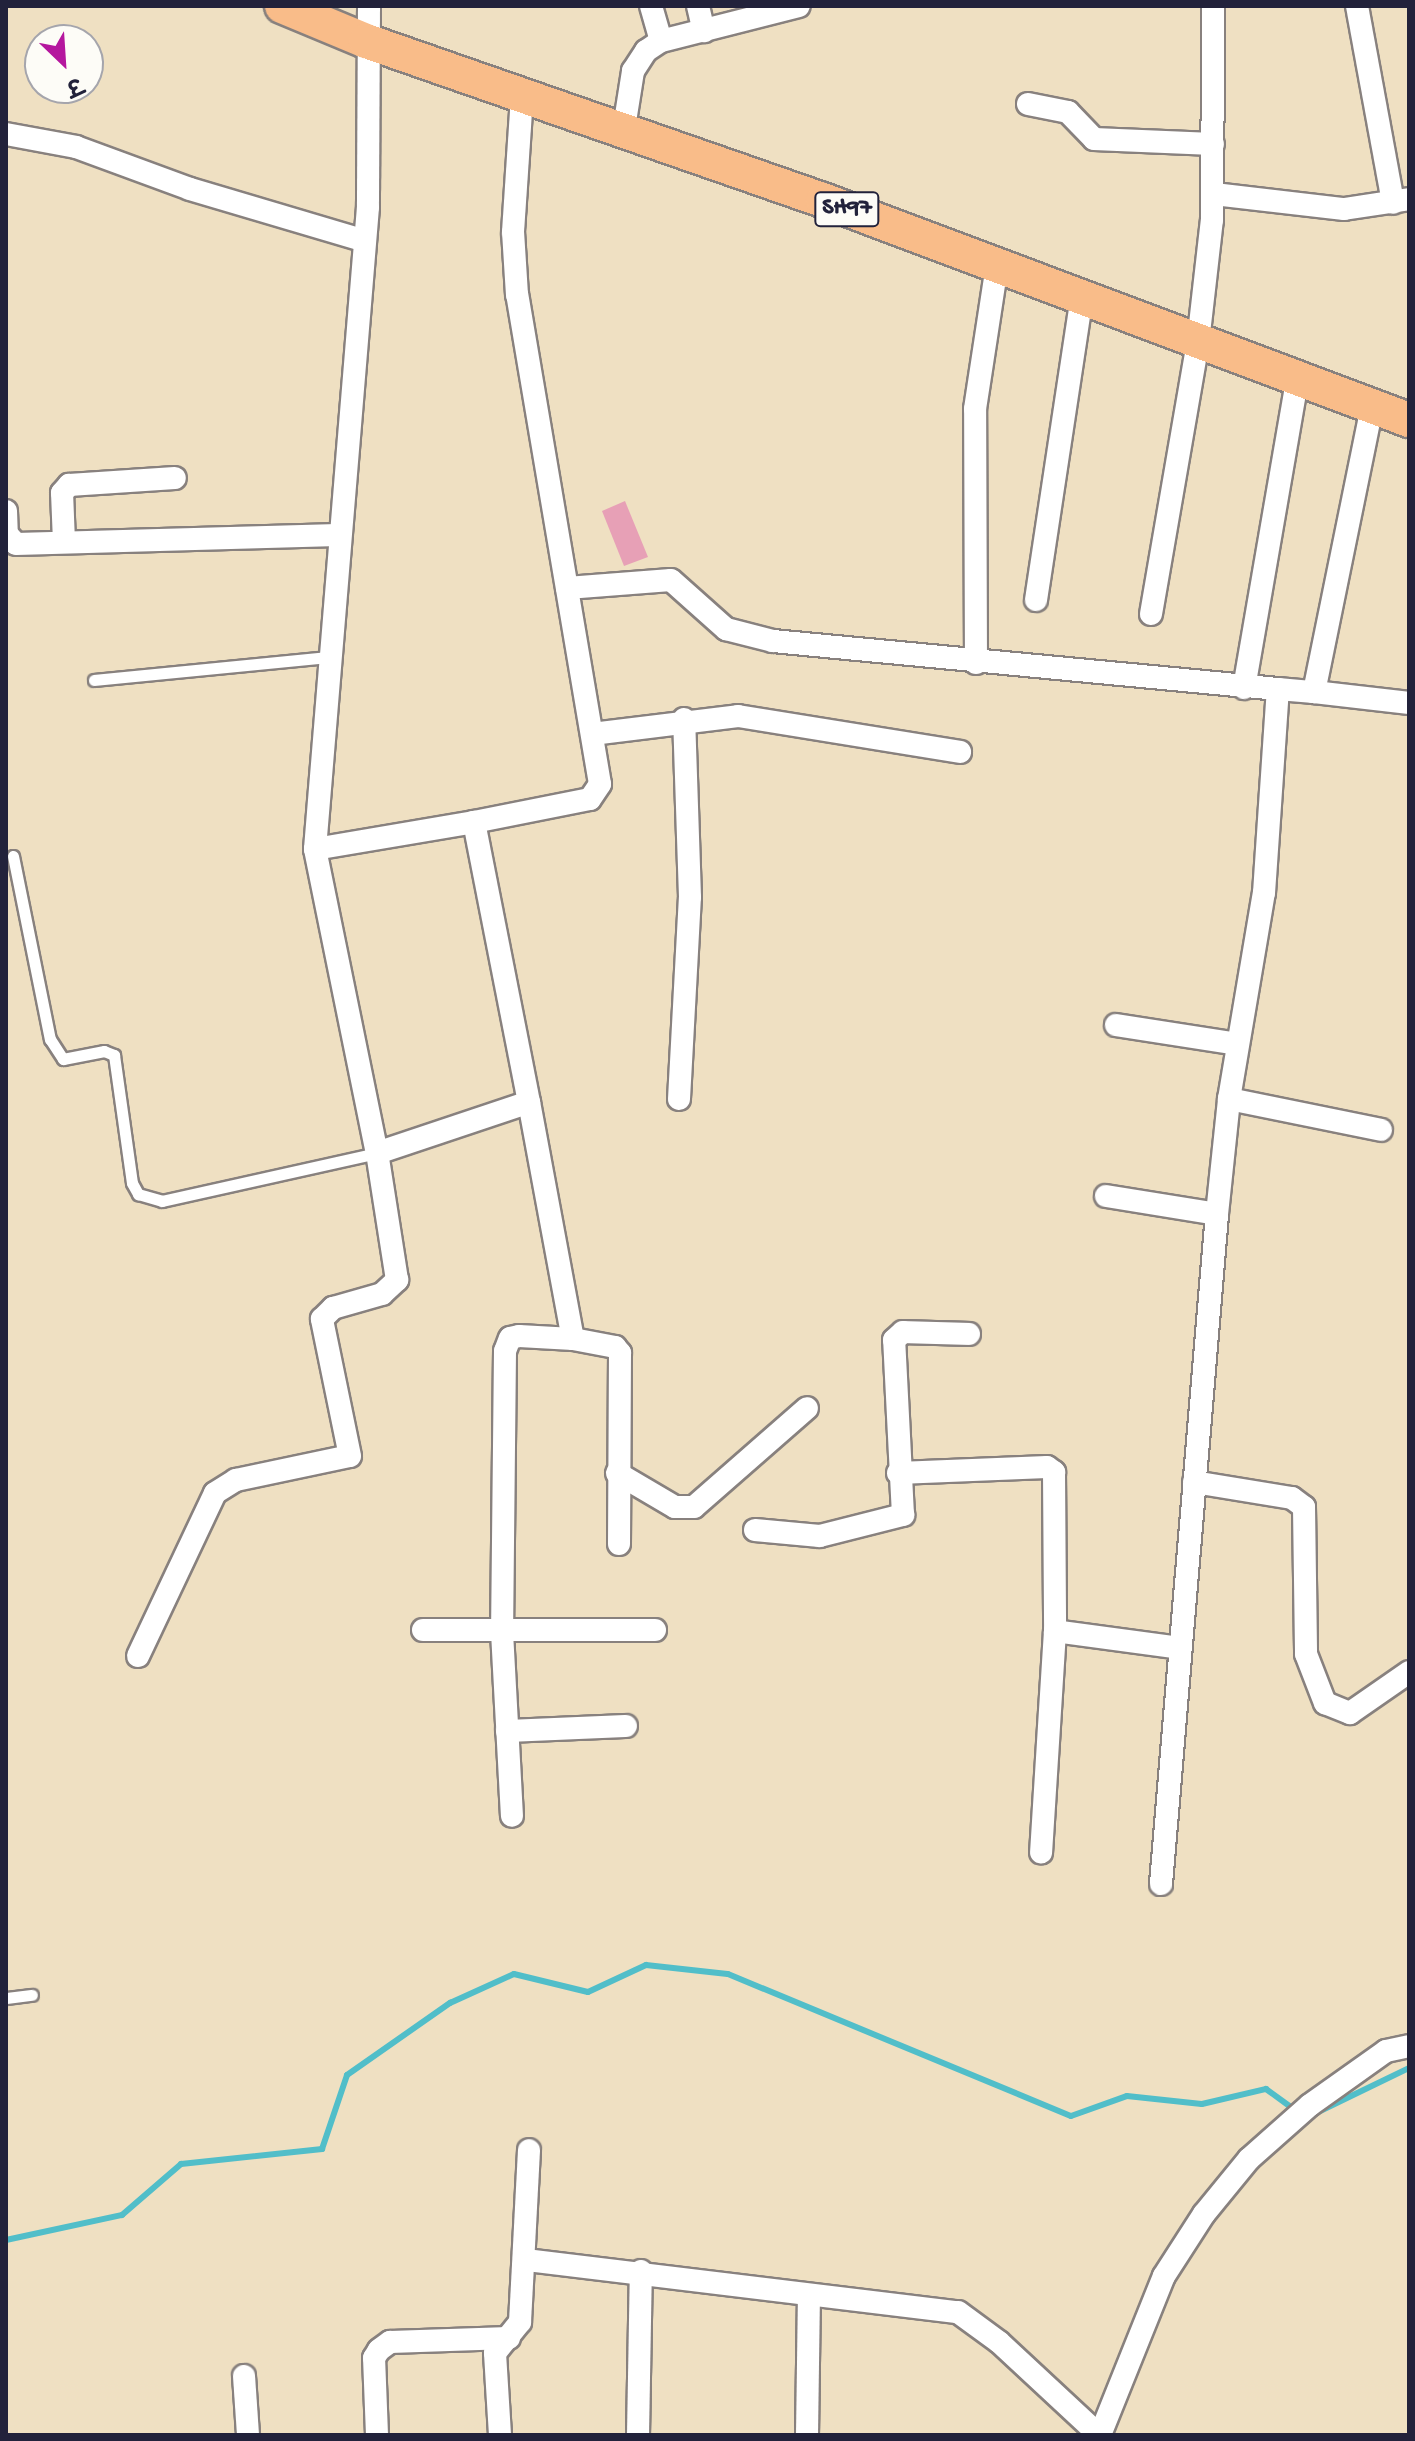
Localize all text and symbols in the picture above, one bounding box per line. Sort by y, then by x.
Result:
north arrow [24,24,104,104]
text: उ [61,69,85,99]
road number: SH97 [813,189,881,229]

